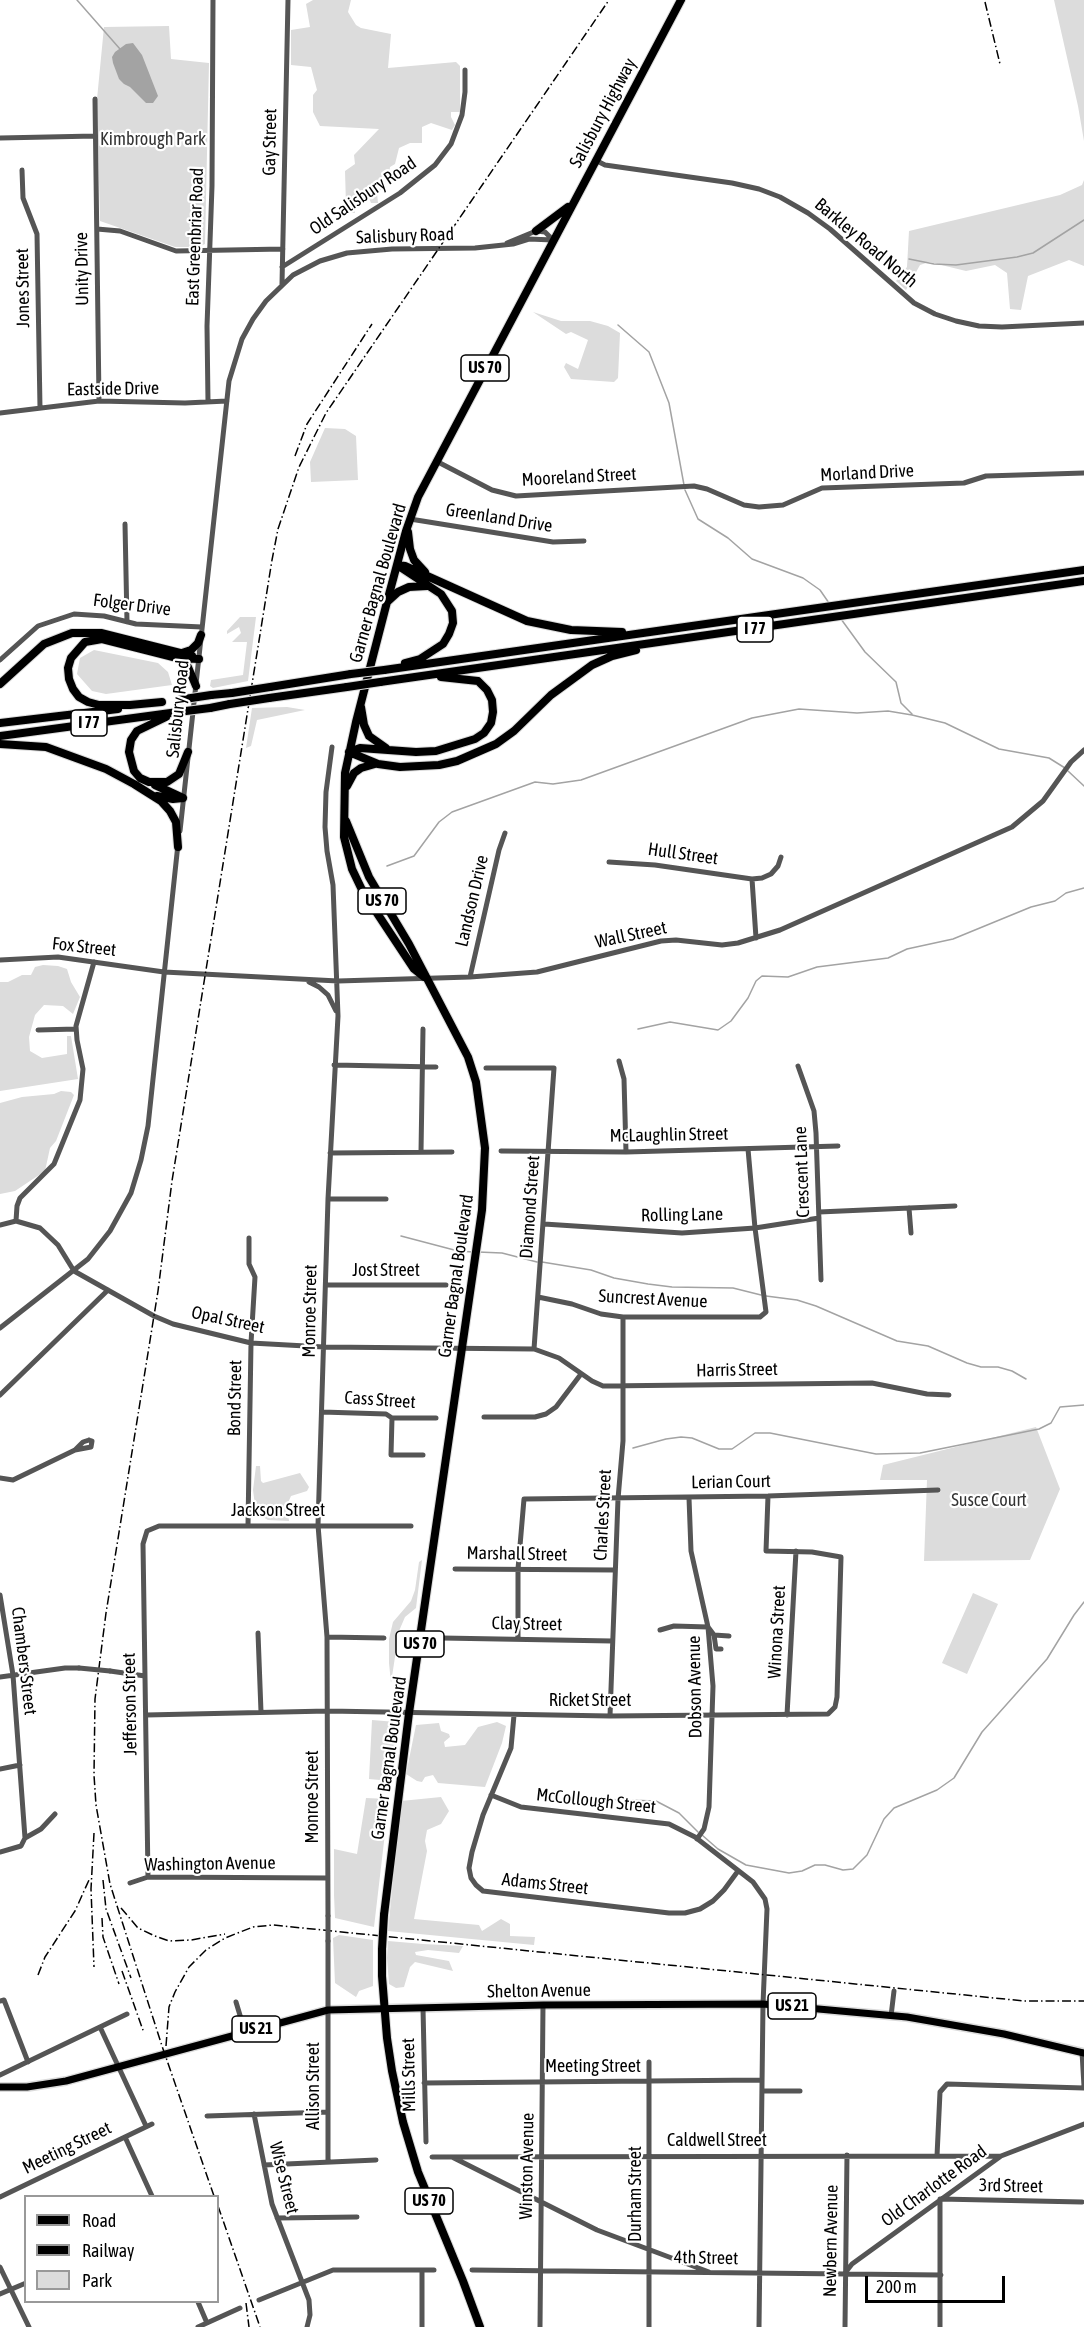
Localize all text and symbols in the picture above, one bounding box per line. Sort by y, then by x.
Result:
street label: Salisbury Highway [565,54,641,172]
street label: Gay Street [259,108,281,176]
park label: Kimbrough Park [100,128,206,150]
street label: Old Salisbury Road [306,152,420,240]
street label: East Greenbriar Road [182,167,208,307]
street label: Barkley Road North [810,194,922,292]
street label: Salisbury Road [356,223,454,249]
street label: Unity Drive [71,232,93,306]
street label: Jones Street [12,248,34,328]
road number: US 70 [461,355,509,381]
street label: Eastside Drive [67,377,159,401]
street label: Morland Drive [820,460,914,486]
street label: Mooreland Street [521,463,637,491]
street label: Greenland Drive [444,499,554,537]
street label: Garner Bagnal Boulevard [345,501,411,665]
street label: Folger Drive [92,590,172,620]
road number: I 77 [737,616,773,642]
street label: Salisbury Road [162,659,194,759]
road number: I 77 [71,710,107,736]
street label: Hull Street [647,838,719,870]
street label: Landson Drive [451,853,493,949]
road number: US 70 [358,888,406,914]
street label: Wall Street [593,917,669,953]
street label: Fox Street [51,933,117,961]
street label: McLaughlin Street [609,1123,729,1147]
street label: Crescent Lane [790,1126,814,1218]
street label: Diamond Street [516,1155,544,1259]
street label: Garner Bagnal Boulevard [434,1193,478,1359]
street label: Rolling Lane [641,1203,723,1227]
street label: Jost Street [352,1259,420,1281]
street label: Monroe Street [298,1264,322,1358]
street label: Suncrest Avenue [598,1285,708,1313]
street label: Opal Street [189,1302,267,1338]
street label: Harris Street [696,1358,778,1382]
street label: Bond Street [224,1360,246,1436]
street label: Cass Street [344,1387,416,1413]
street label: Charles Street [590,1469,616,1561]
street label: Lerian Court [691,1471,771,1493]
park label: Susce Court [951,1489,1027,1511]
street label: Jackson Street [231,1499,325,1521]
street label: Marshall Street [466,1542,568,1566]
street label: Winona Street [764,1585,790,1679]
street label: Chambers Street [7,1606,41,1716]
street label: Clay Street [492,1613,562,1635]
road number: US 70 [396,1631,444,1657]
street label: Dobson Avenue [683,1635,707,1739]
street label: Jefferson Street [118,1652,142,1756]
street label: Garner Bagnal Boulevard [367,1675,411,1841]
street label: Ricket Street [549,1689,631,1711]
street label: Monroe Street [301,1750,323,1844]
street label: McCollough Street [535,1784,657,1818]
street label: Washington Avenue [144,1852,276,1876]
street label: Adams Street [501,1869,589,1899]
street label: Shelton Avenue [487,1979,591,2003]
road number: US 21 [768,1993,816,2019]
road number: US 21 [232,2016,280,2042]
street label: Mills Street [398,2038,420,2112]
street label: Allison Street [302,2042,324,2130]
street label: Meeting Street [545,2055,641,2077]
street label: Winston Avenue [515,2112,539,2220]
street label: Meeting Street [19,2117,115,2179]
street label: Caldwell Street [667,2129,767,2151]
street label: Wise Street [265,2140,303,2216]
street label: Old Charlotte Road [877,2141,991,2231]
street label: Durham Street [624,2146,646,2242]
street label: 3rd Street [979,2175,1043,2197]
street label: Newbern Avenue [819,2185,843,2297]
road number: US 70 [405,2188,453,2214]
legend [24,2195,219,2303]
text: Road [82,2210,116,2231]
text: Railway [82,2240,134,2261]
street label: 4th Street [674,2247,738,2269]
scale bar [868,2264,1008,2302]
text: Park [82,2270,112,2291]
text: 200 m [876,2276,917,2297]

